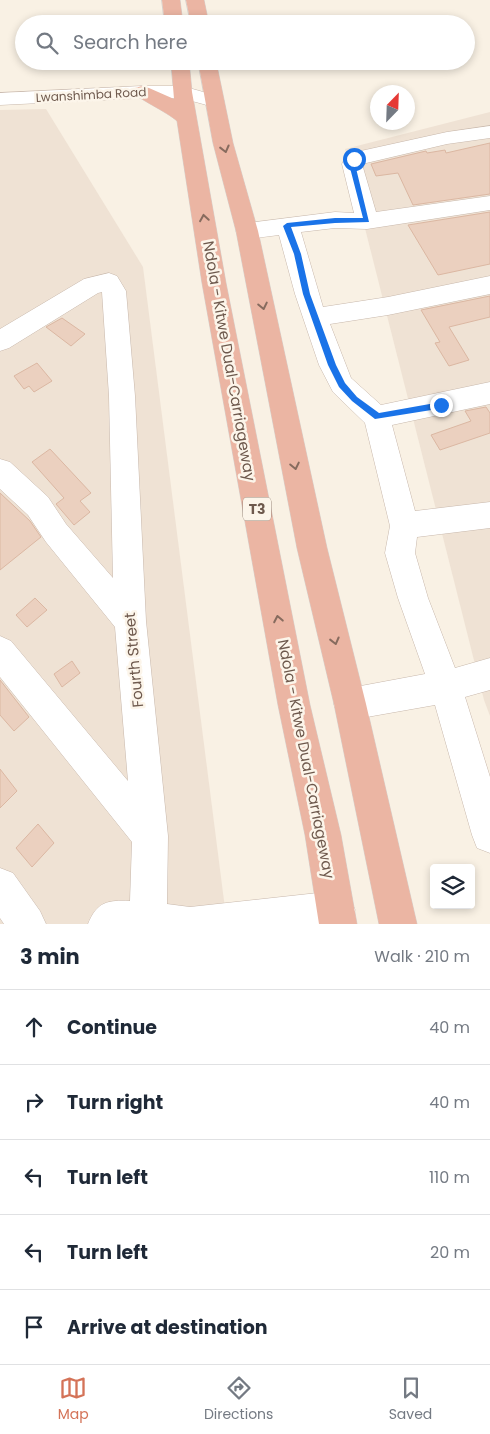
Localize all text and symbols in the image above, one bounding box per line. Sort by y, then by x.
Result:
search box [15,15,475,70]
icon: search [33,29,61,57]
text: Search here [73,29,187,56]
street label: Lwanshimba Road [35,83,147,106]
north arrow [370,85,415,130]
one-way arrow [219,144,229,152]
route start [343,148,366,171]
one-way arrow [199,214,209,222]
street label: Ndola - Kitwe Dual-Carriageway [198,239,261,483]
one-way arrow [257,302,267,311]
route end [430,394,453,417]
one-way arrow [289,461,300,470]
road number: T3 [243,498,271,520]
street label: Fourth Street [119,612,148,708]
one-way arrow [273,614,283,623]
street label: Ndola - Kitwe Dual-Carriageway [273,637,340,881]
one-way arrow [329,637,340,646]
map controls [430,864,475,909]
button: layers [430,864,475,909]
text: 3 min [20,942,80,971]
text: Walk · 210 m [374,945,470,968]
icon: ahead [20,1013,48,1041]
text: Continue [67,1014,157,1041]
text: 40 m [429,1016,470,1039]
icon: right [20,1088,48,1116]
text: Turn right [67,1089,163,1116]
text: 40 m [429,1091,470,1114]
icon: left [20,1163,48,1191]
text: Turn left [67,1164,148,1191]
text: 110 m [429,1166,470,1189]
icon: left [20,1238,48,1266]
text: Turn left [67,1239,148,1266]
text: 20 m [430,1241,470,1264]
icon: arrive [20,1313,48,1341]
text: Arrive at destination [67,1314,268,1341]
tab: Map [58,1374,89,1425]
tab: Directions [204,1374,273,1425]
tab: Saved [389,1374,432,1425]

